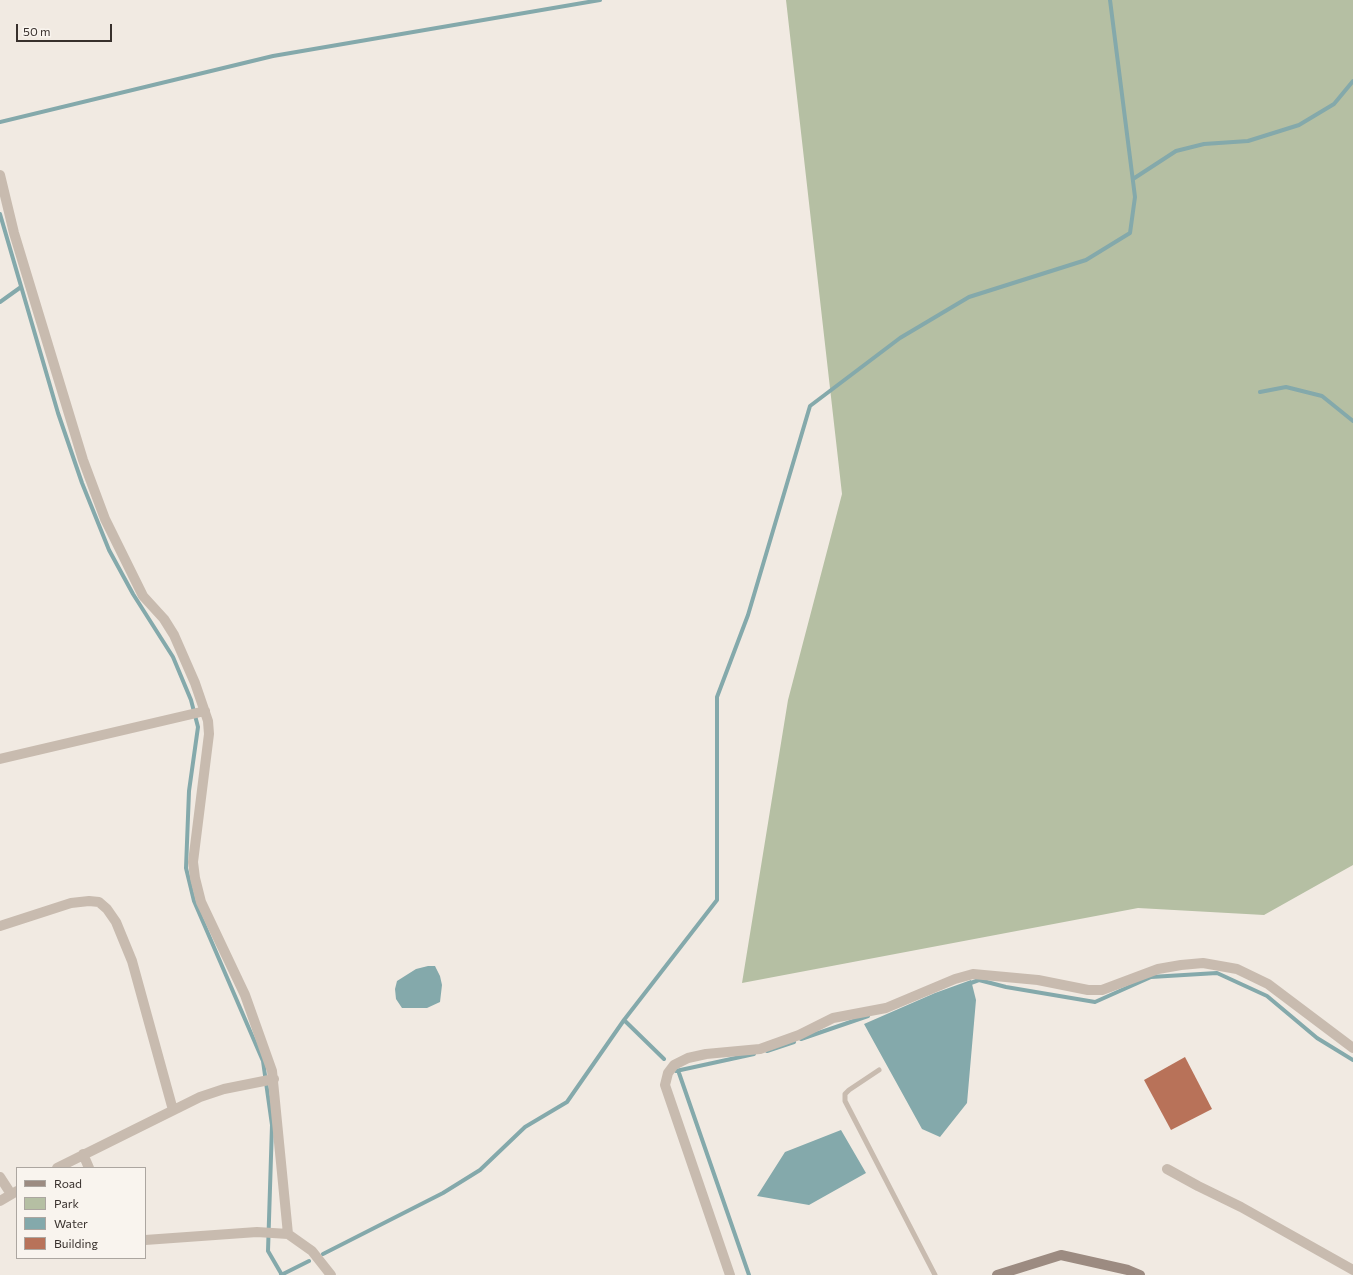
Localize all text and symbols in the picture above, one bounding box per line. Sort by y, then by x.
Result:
scale bar [18,16,114,42]
text: 50 m [23,24,51,38]
legend [16,1167,146,1259]
text: Road [54,1176,82,1190]
text: Park [54,1196,79,1210]
text: Water [54,1216,88,1230]
text: Building [54,1236,98,1250]

